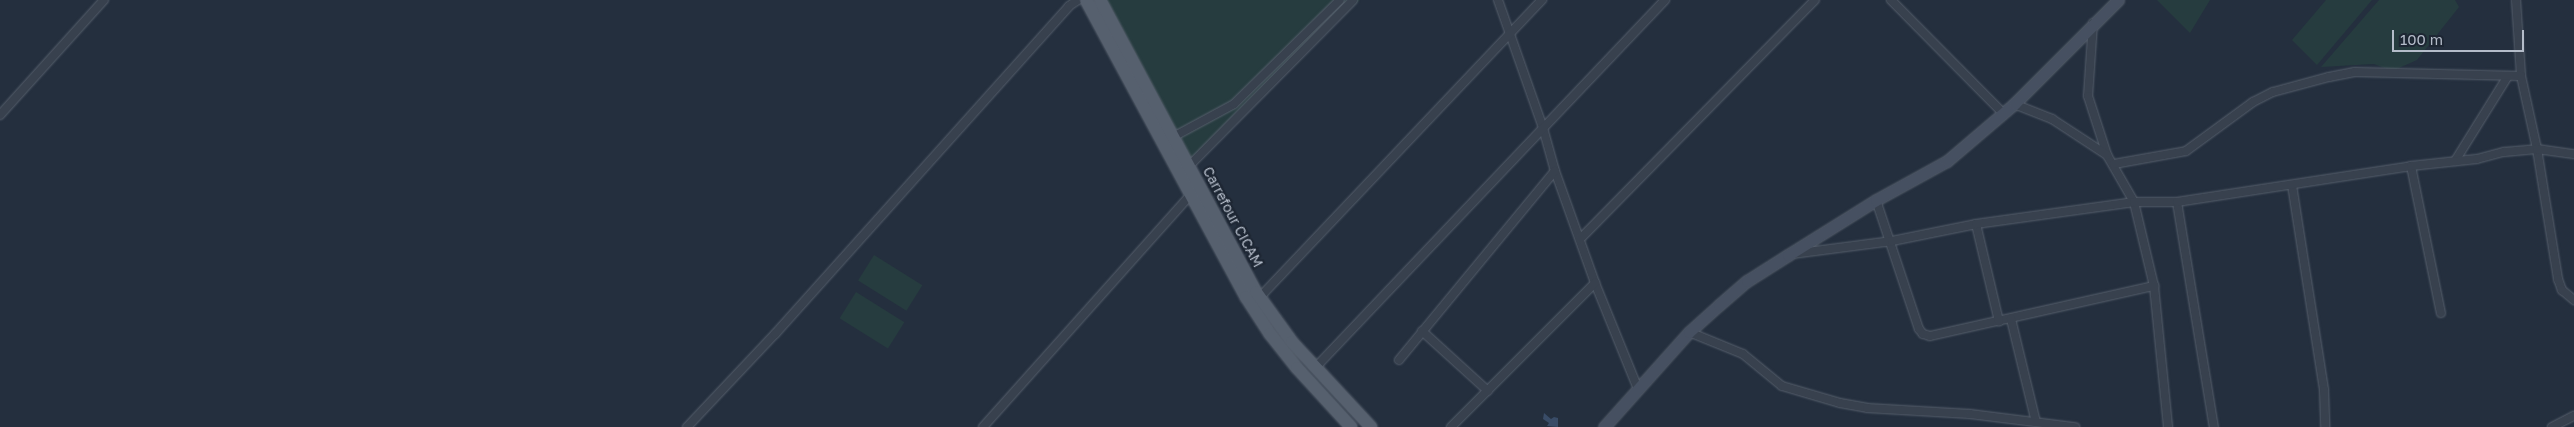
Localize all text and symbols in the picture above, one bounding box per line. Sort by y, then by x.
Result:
scale bar [2394,20,2526,52]
text: 100 m [2400,30,2443,48]
street label: Carrefour CICAM [1199,164,1267,270]

